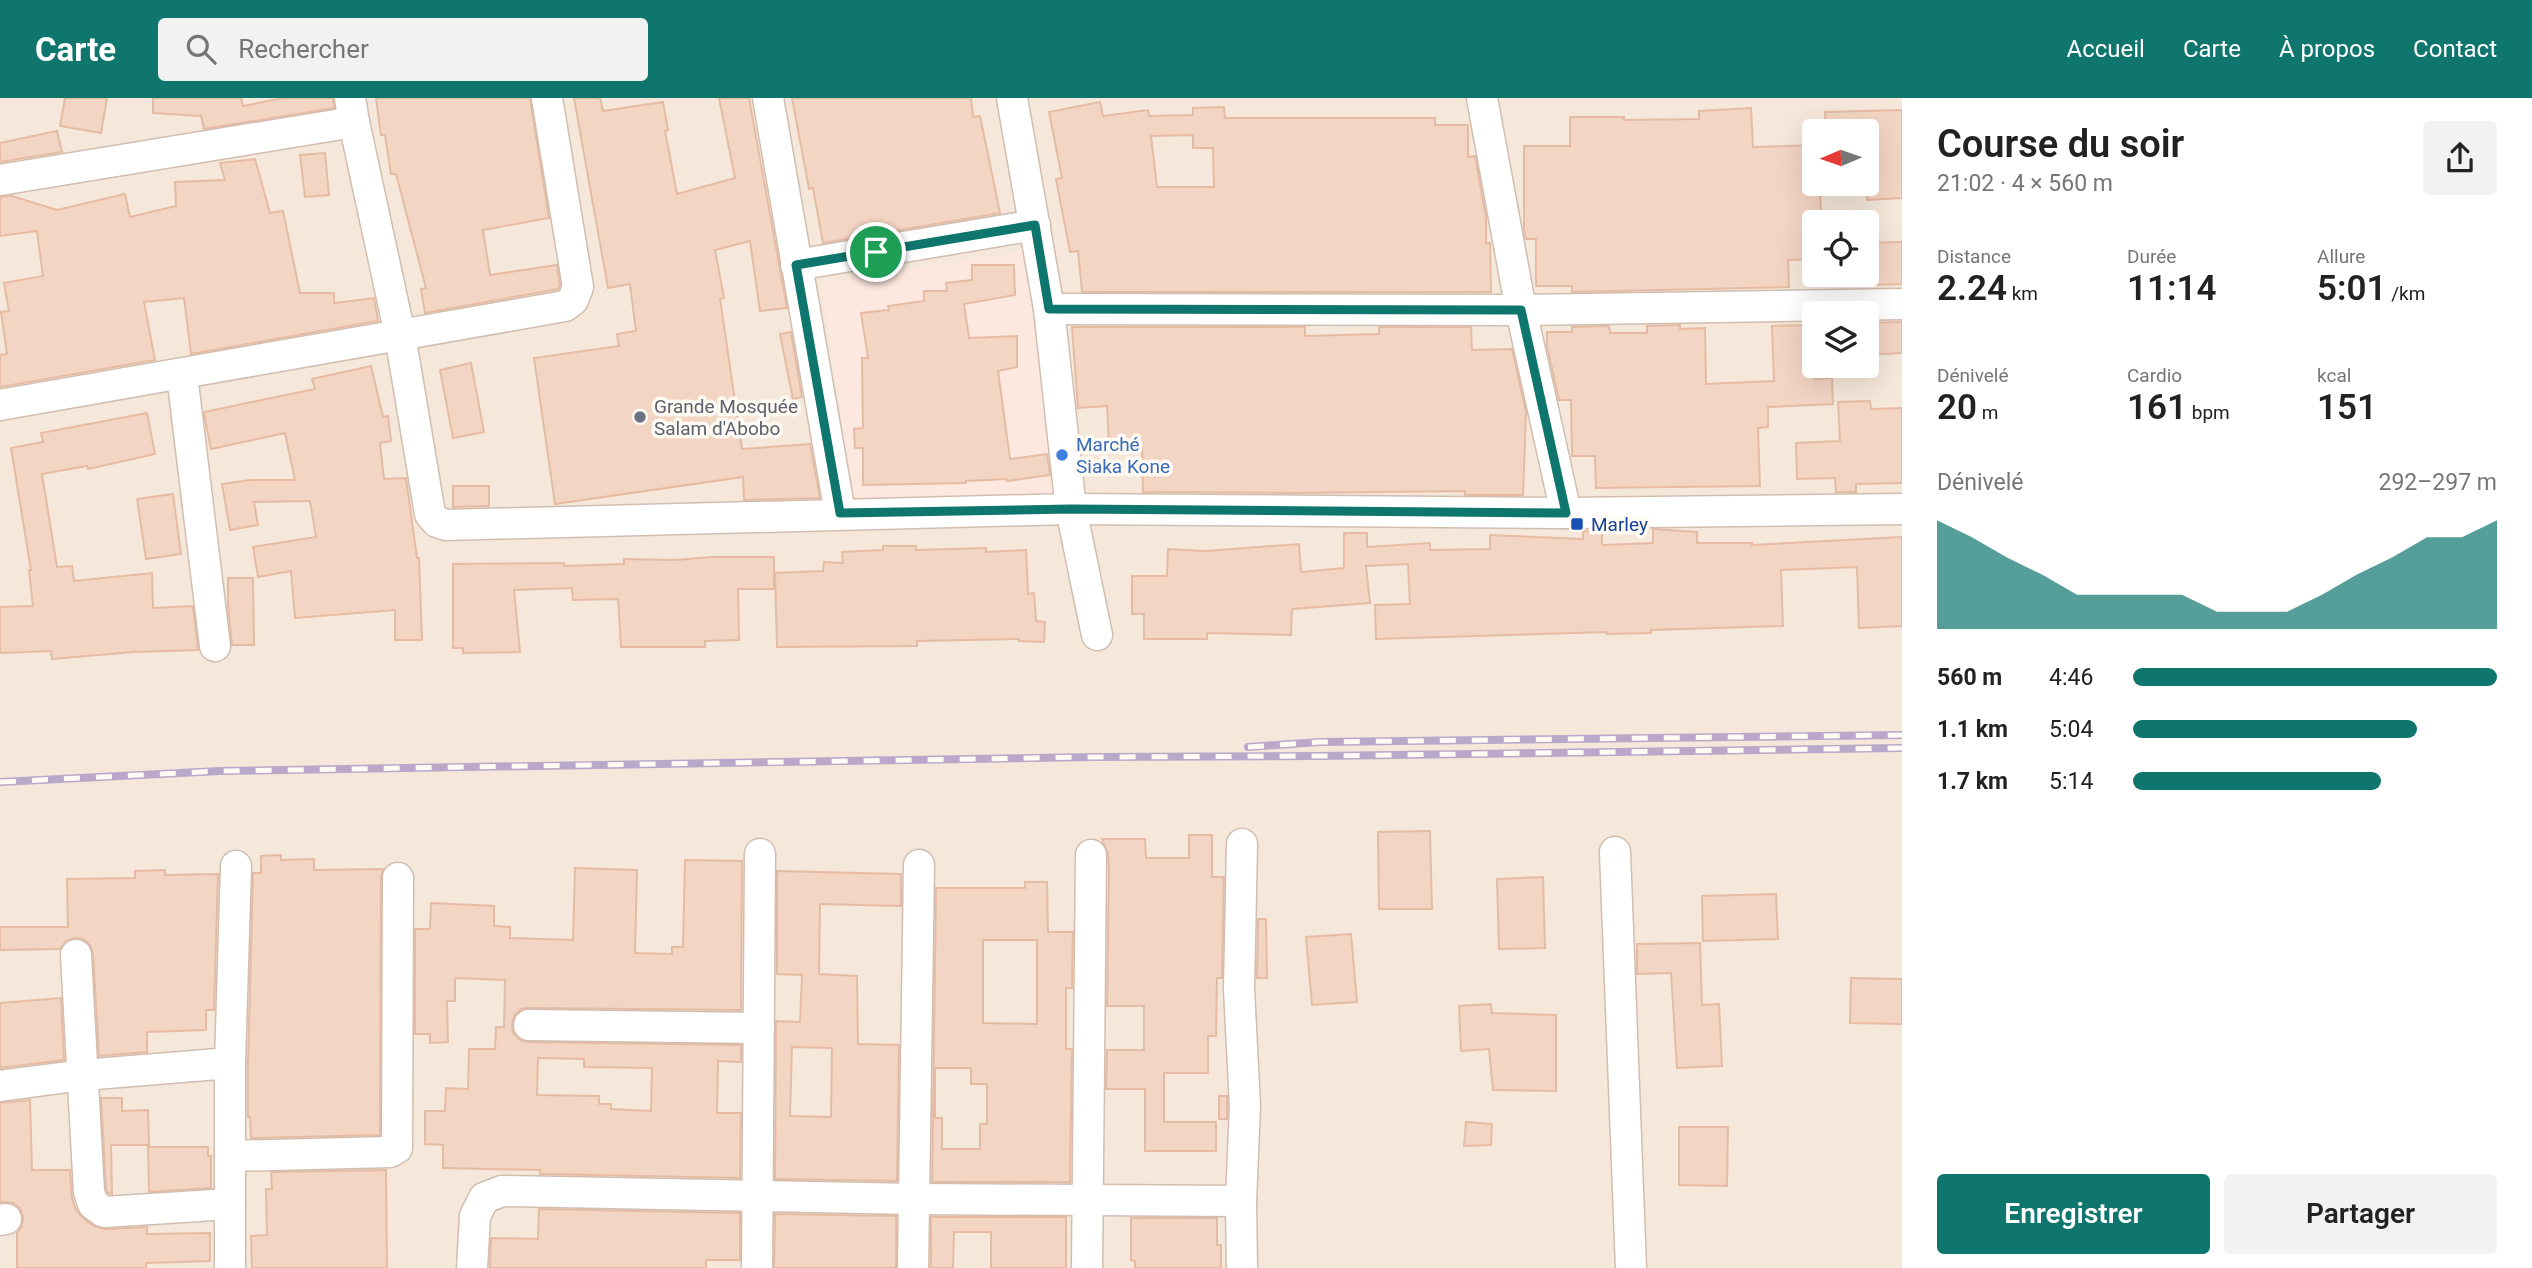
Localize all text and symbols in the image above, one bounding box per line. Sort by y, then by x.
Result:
search box [158,18,648,81]
text: Carte [35,30,116,69]
icon: search [182,30,220,68]
text: Rechercher [238,34,369,64]
text: Accueil [2066,35,2145,63]
text: Carte [2183,35,2241,63]
text: À propos [2279,35,2375,63]
text: Contact [2413,35,2497,63]
north arrow [1802,119,1880,196]
map controls [1802,119,1879,378]
button: share [2423,121,2497,195]
text: Course du soir [1937,122,2184,166]
text: 21:02 · 4 × 560 m [1937,170,2113,197]
button: locate [1802,210,1879,287]
pin [846,222,906,282]
icon: arrive [857,233,895,271]
text: Distance [1937,245,2011,268]
text: Durée [2127,245,2176,268]
text: Allure [2317,245,2365,268]
text: 2.24 [1937,268,2007,309]
text: 11:14 [2127,268,2217,309]
text: 5:01 [2317,268,2387,309]
text: km [2007,282,2038,305]
text: /km [2387,282,2425,305]
button: layers [1802,301,1879,378]
text: Dénivelé [1937,364,2009,387]
text: Cardio [2127,364,2182,387]
text: kcal [2317,364,2351,387]
text: 20 [1937,387,1977,428]
text: 161 [2127,387,2187,428]
text: 151 [2317,387,2377,428]
place label: Grande Mosquée Salam d'Abobo [654,395,798,440]
text: m [1977,401,1998,424]
text: bpm [2187,401,2230,424]
marker: Grande Mosquée Salam d'Abobo [632,409,648,425]
place label: Marché Siaka Kone [1076,433,1170,478]
marker: Marché Siaka Kone [1054,447,1070,463]
text: Dénivelé [1937,469,2024,496]
text: 292–297 m [2378,469,2497,496]
place label: Marley [1591,513,1648,536]
marker: Marley [1569,516,1585,532]
text: 560 m [1937,664,2002,691]
text: 4:46 [2049,664,2093,691]
text: 1.1 km [1937,716,2008,743]
text: 5:04 [2049,716,2093,743]
text: 1.7 km [1937,768,2008,795]
text: 5:14 [2049,768,2093,795]
button: Enregistrer [1937,1174,2210,1254]
button: Partager [2224,1174,2497,1254]

